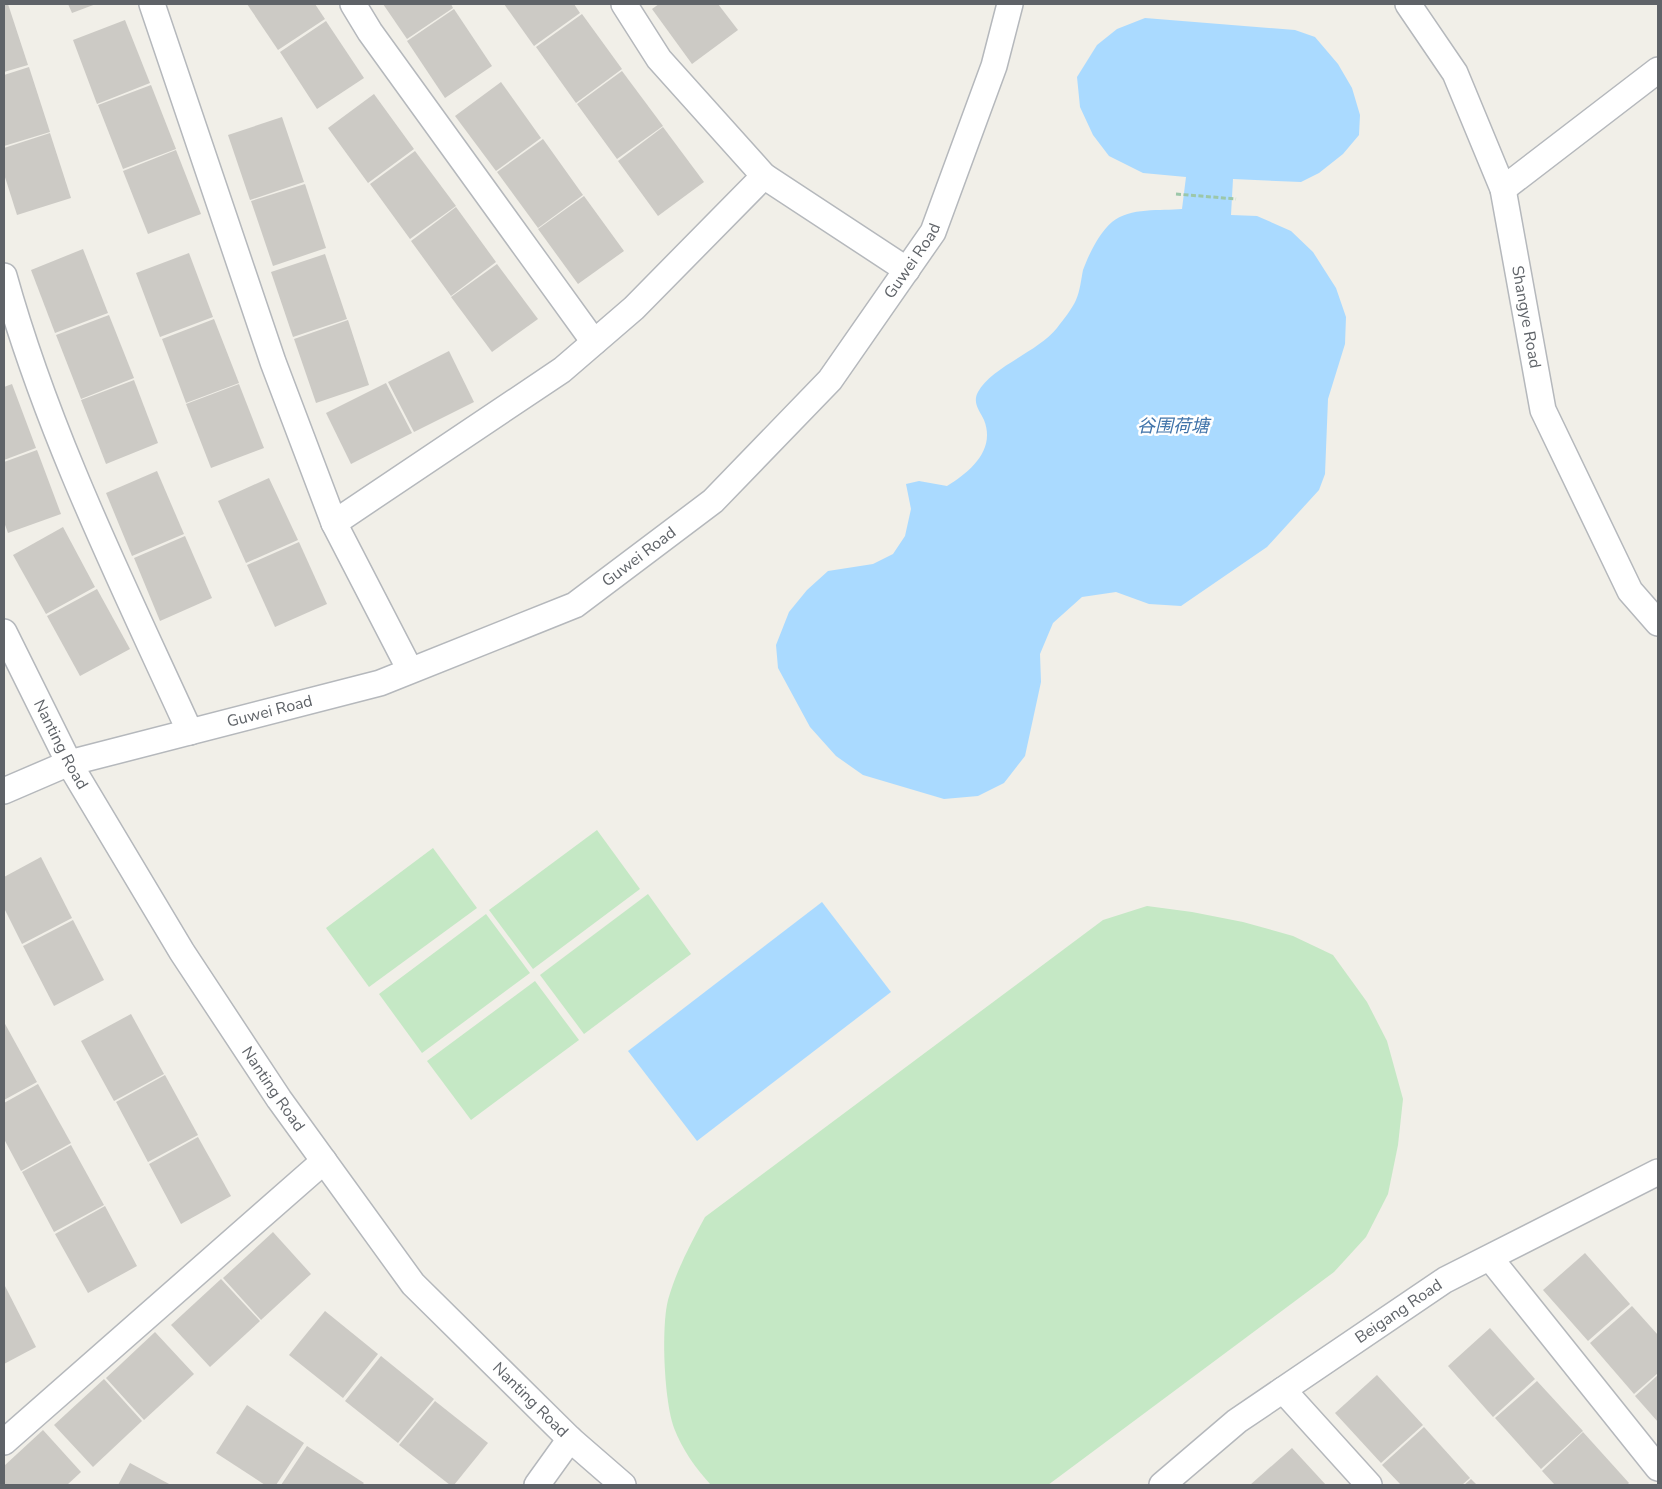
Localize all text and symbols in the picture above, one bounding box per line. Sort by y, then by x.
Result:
street label: Guwei Road [879,220,946,303]
street label: Shangye Road [1506,264,1546,370]
water label: 谷围荷塘 [1137,414,1212,438]
street label: Guwei Road [597,522,681,592]
street label: Guwei Road [225,690,315,733]
street label: Nanting Road [28,696,93,794]
street label: Nanting Road [236,1042,310,1136]
street label: Beigang Road [1351,1274,1447,1349]
street label: Nanting Road [488,1357,573,1442]

